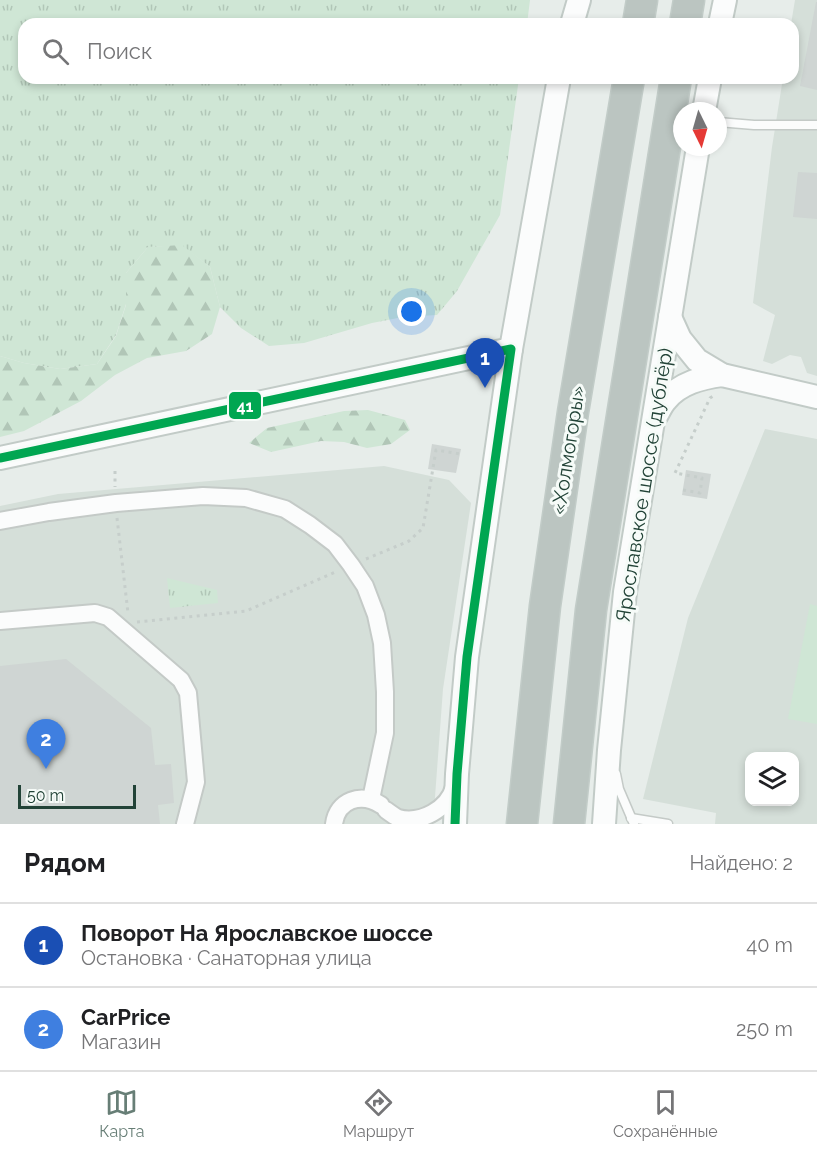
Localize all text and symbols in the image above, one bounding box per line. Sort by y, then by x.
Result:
search box [18,18,799,84]
icon: search [39,35,72,68]
text: Поиск [87,38,152,64]
north arrow [673,102,727,156]
your location [397,297,426,326]
pin: 1 [466,338,504,388]
street label: Ярославское шоссе (дублёр) [610,346,678,624]
street label: «Холмогоры» [546,384,590,516]
line badge: 41 [228,391,262,420]
text: 41 [236,397,254,416]
pin: 2 [26,720,66,769]
map controls [745,752,799,806]
button: layers [745,752,799,806]
scale bar [18,782,136,810]
text: 50 m [27,786,64,805]
text: Рядом [24,848,106,878]
text: Найдено: 2 [689,851,793,875]
text: Поворот На Ярославское шоссе [81,920,433,946]
text: 1 [39,933,48,957]
text: 40 m [746,933,793,957]
text: Остановка · Санаторная улица [81,946,372,970]
text: CarPrice [81,1004,171,1030]
text: 2 [38,1017,49,1041]
text: 250 m [736,1017,793,1041]
text: Магазин [81,1030,161,1054]
tab: Карта [99,1086,144,1141]
tab: Маршрут [343,1086,414,1141]
tab: Сохранённые [613,1086,718,1141]

